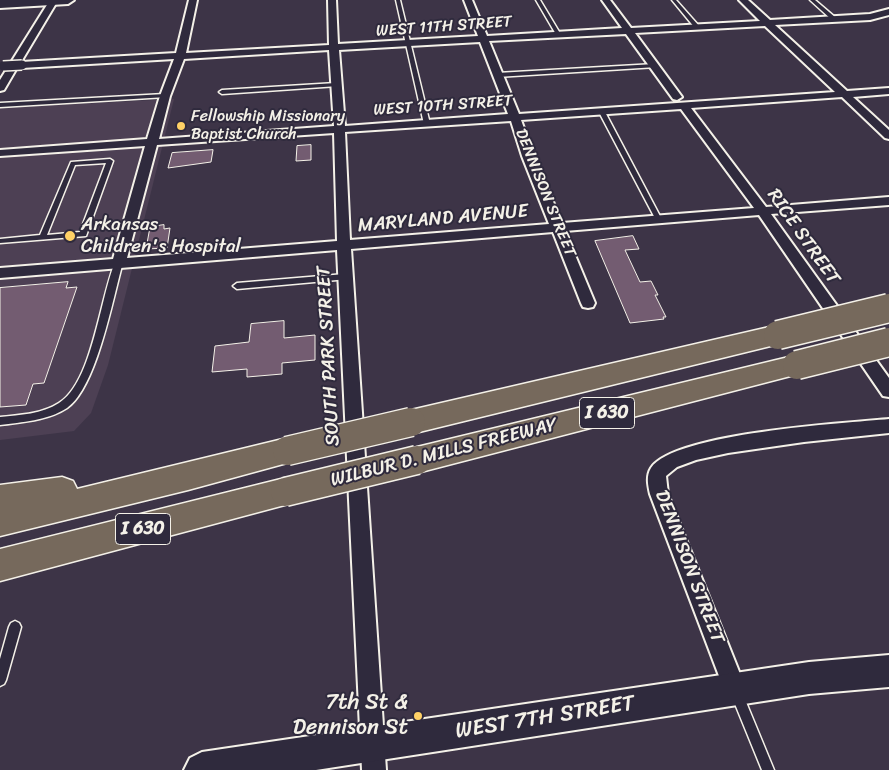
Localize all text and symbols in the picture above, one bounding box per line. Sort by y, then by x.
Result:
street label: WEST 11TH STREET [375,13,513,41]
street label: WEST 10TH STREET [373,92,513,120]
place label: Fellowship Missionary Baptist Church [191,107,345,145]
marker: Fellowship Missionary Baptist Church [175,120,187,132]
street label: DENNISON STREET [511,126,579,260]
street label: RICE STREET [762,185,844,289]
street label: MARYLAND AVENUE [357,200,529,238]
place label: Arkansas Children's Hospital [81,214,241,258]
marker: Arkansas Children's Hospital [63,229,77,243]
street label: SOUTH PARK STREET [313,265,345,447]
road number: I 630 [580,398,634,428]
street label: WILBUR D. MILLS FREEWAY [328,414,560,492]
street label: DENNISON STREET [649,487,729,647]
road number: I 630 [116,514,170,544]
place label: 7th St & Dennison St [293,690,408,741]
street label: WEST 7TH STREET [454,691,636,745]
marker: 7th St & Dennison St [412,710,424,722]

